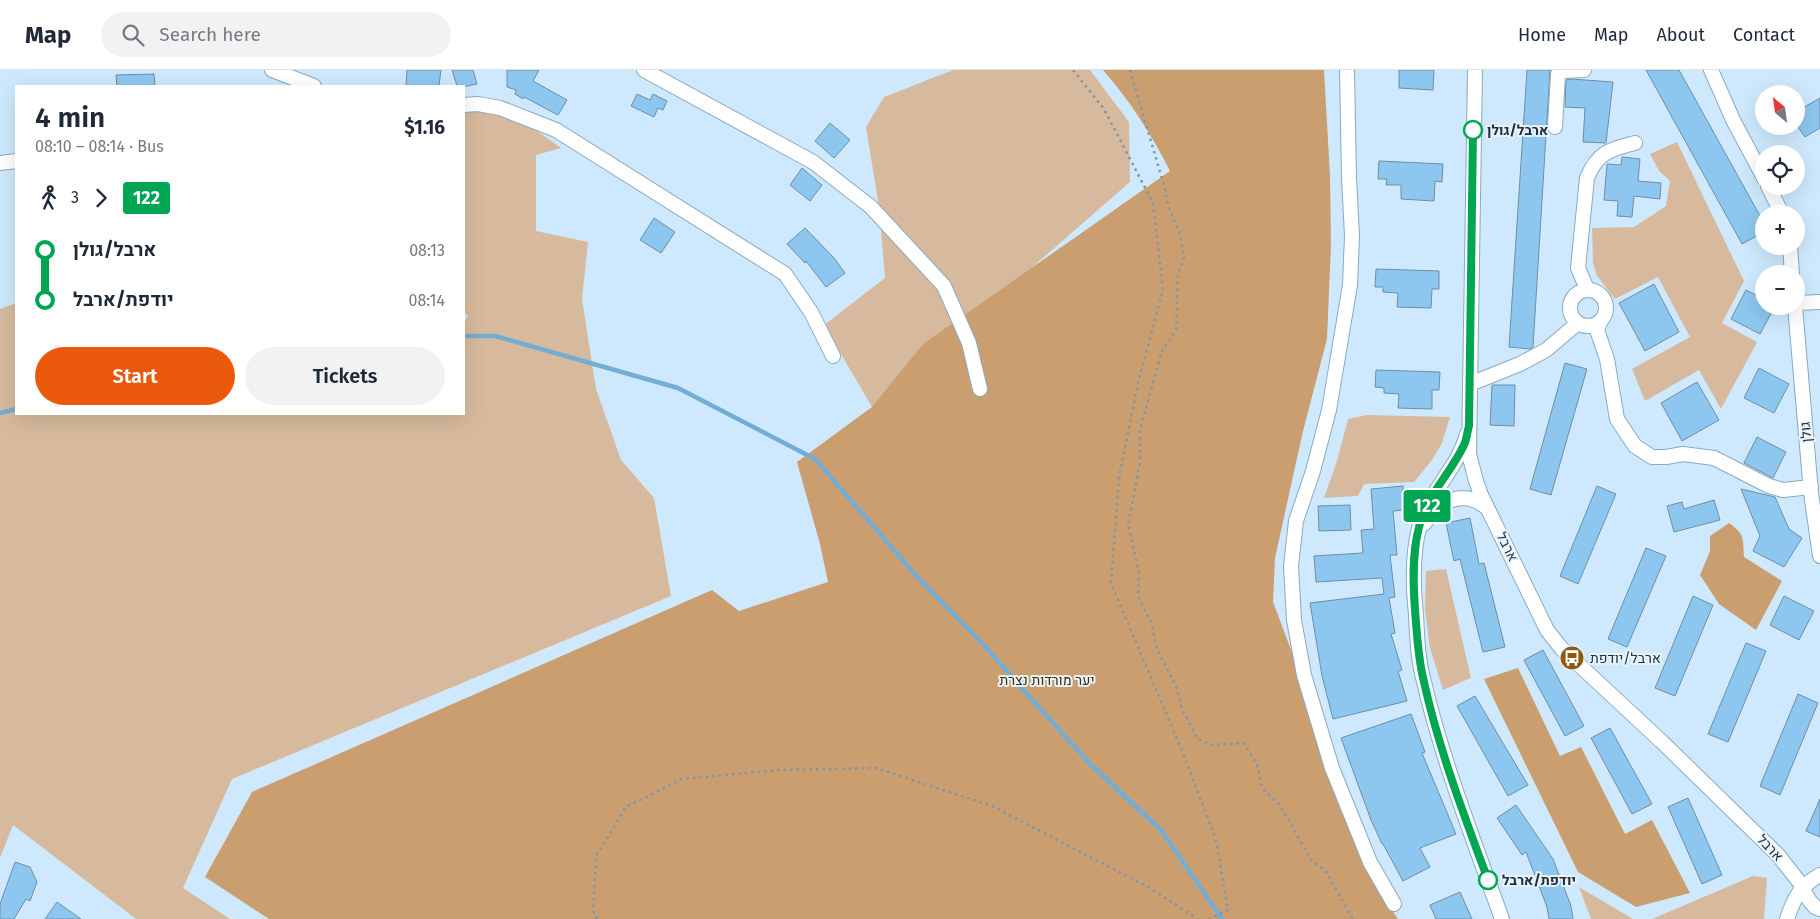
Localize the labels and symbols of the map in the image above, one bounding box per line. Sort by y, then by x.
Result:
north arrow [1755,85,1805,135]
marker: ארבל/גולן [1463,120,1483,140]
place label: ארבל/גולן [1487,122,1548,139]
street label: גולן [1797,421,1815,443]
line badge: 122 [1398,490,1456,522]
street label: ארבל [1493,530,1521,564]
bus stop icon: ארבל/יודפת [1559,645,1585,671]
place label: ארבל/יודפת [1590,650,1661,667]
park label: יער מורדות נצרת [1000,672,1095,689]
street label: ארבל [1753,831,1787,865]
marker: יודפת/ארבל [1478,870,1498,890]
place label: יודפת/ארבל [1502,872,1576,889]

